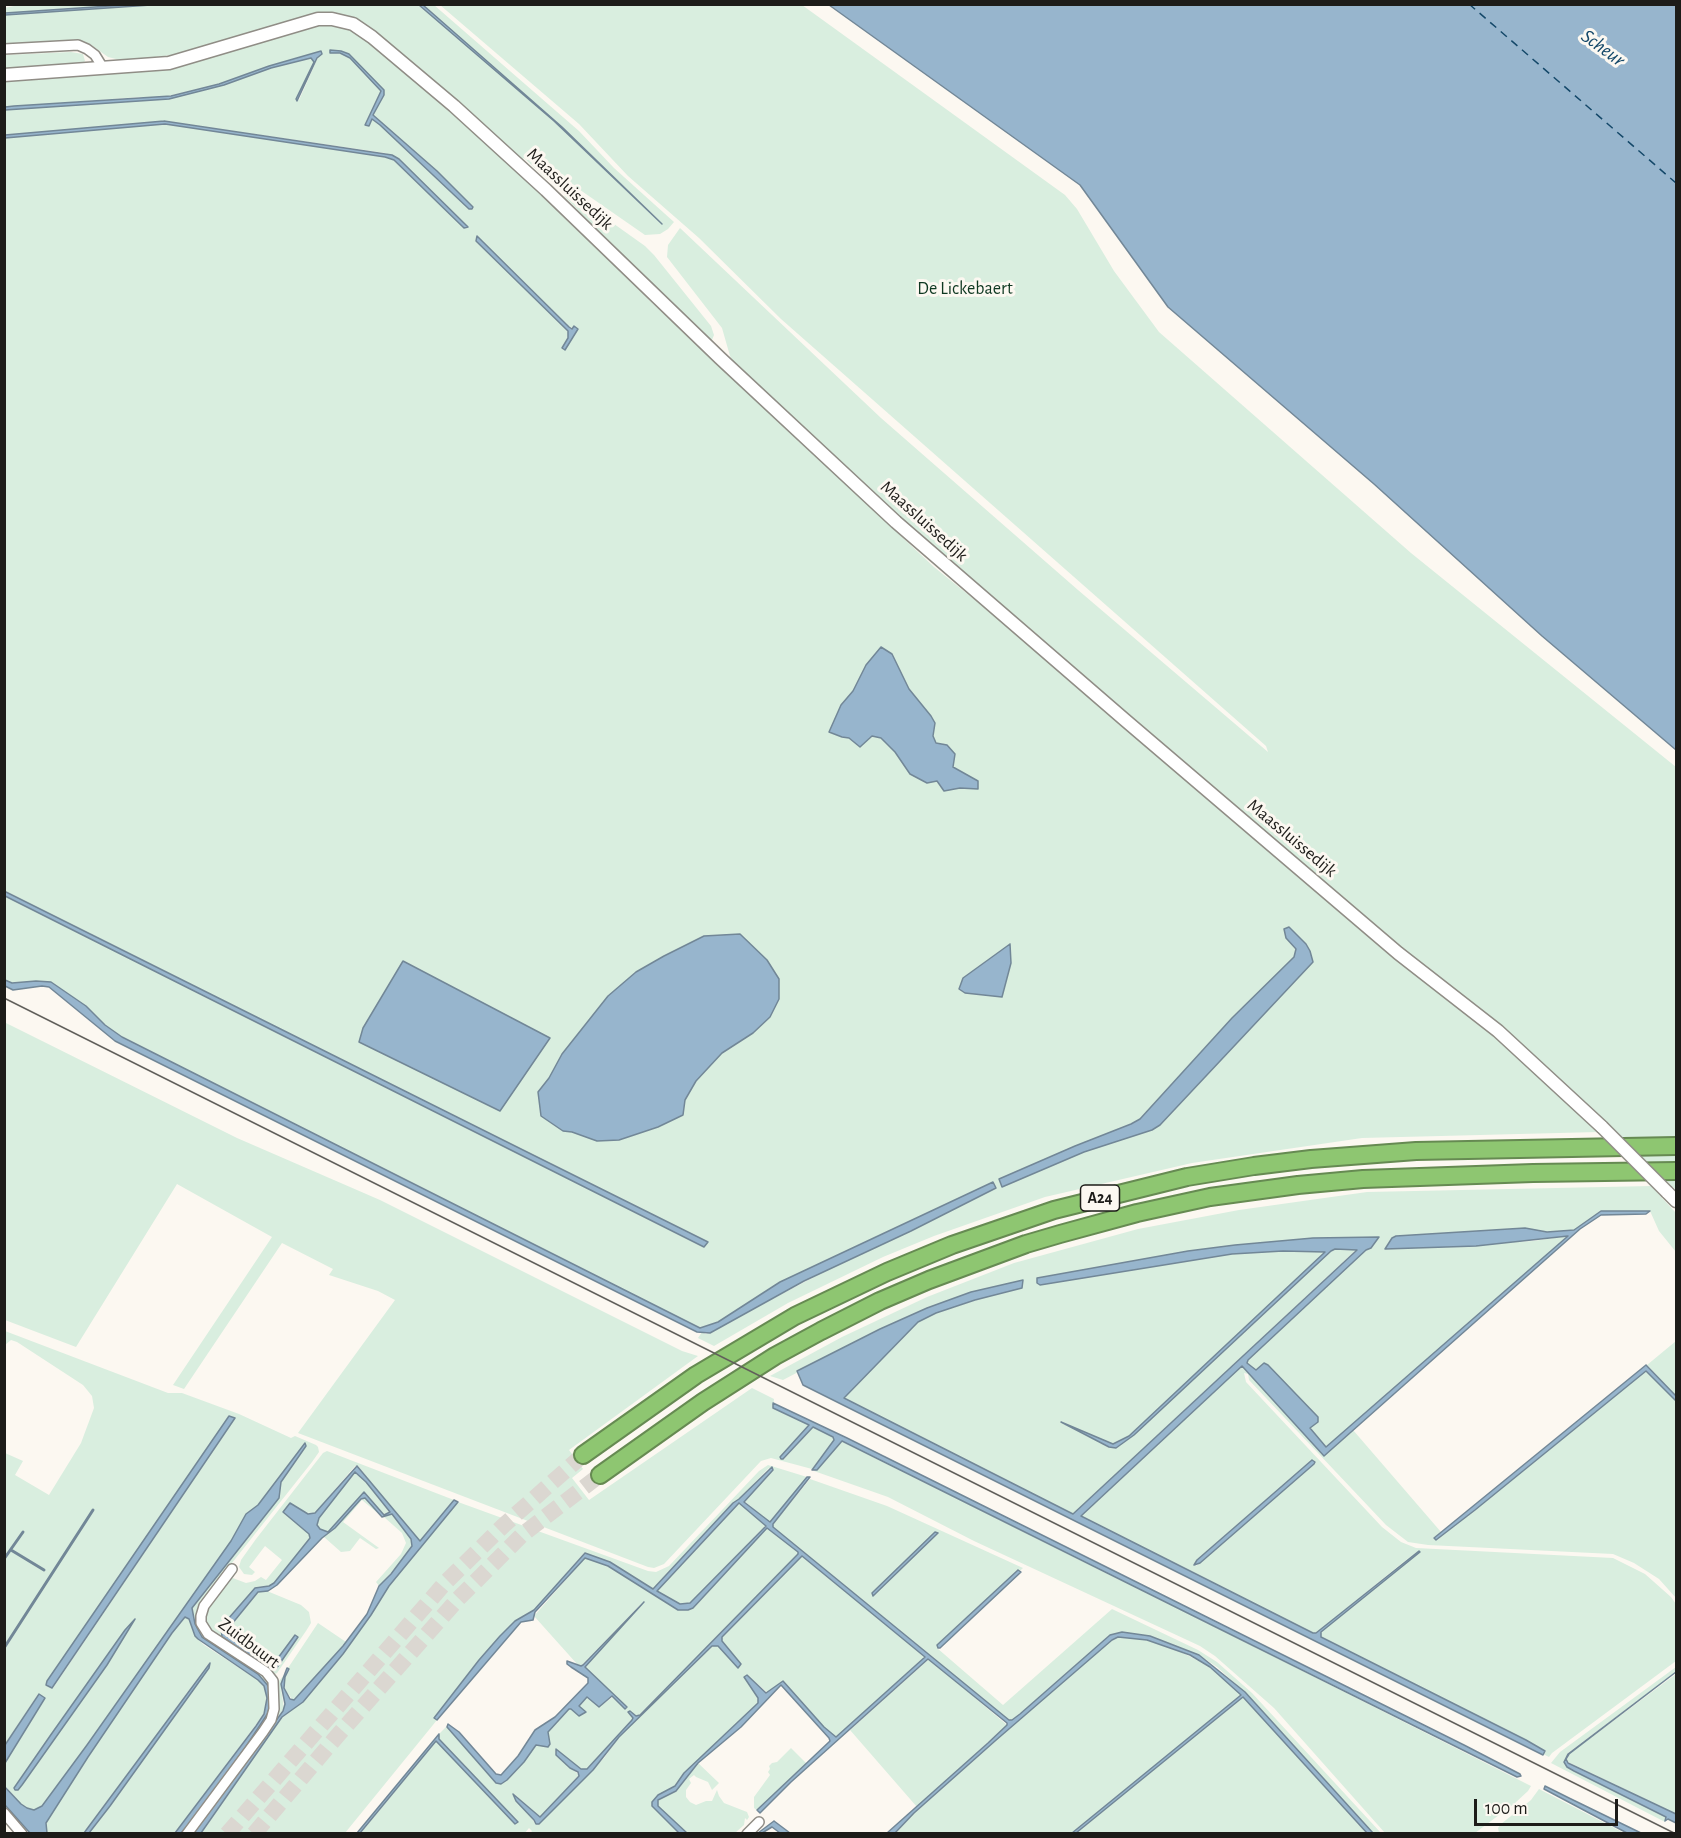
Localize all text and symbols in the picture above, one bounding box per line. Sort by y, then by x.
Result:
water label: Scheur [1576,24,1630,72]
street label: Maassluissedijk [522,144,618,234]
park label: De Lickebaert [917,278,1013,300]
street label: Maassluissedijk [876,476,972,566]
street label: Maassluissedijk [1243,794,1341,882]
road number: A24 [1080,1185,1120,1211]
street label: Zuidbuurt [214,1613,284,1673]
scale bar [1477,1787,1621,1825]
text: 100 m [1485,1800,1528,1818]

